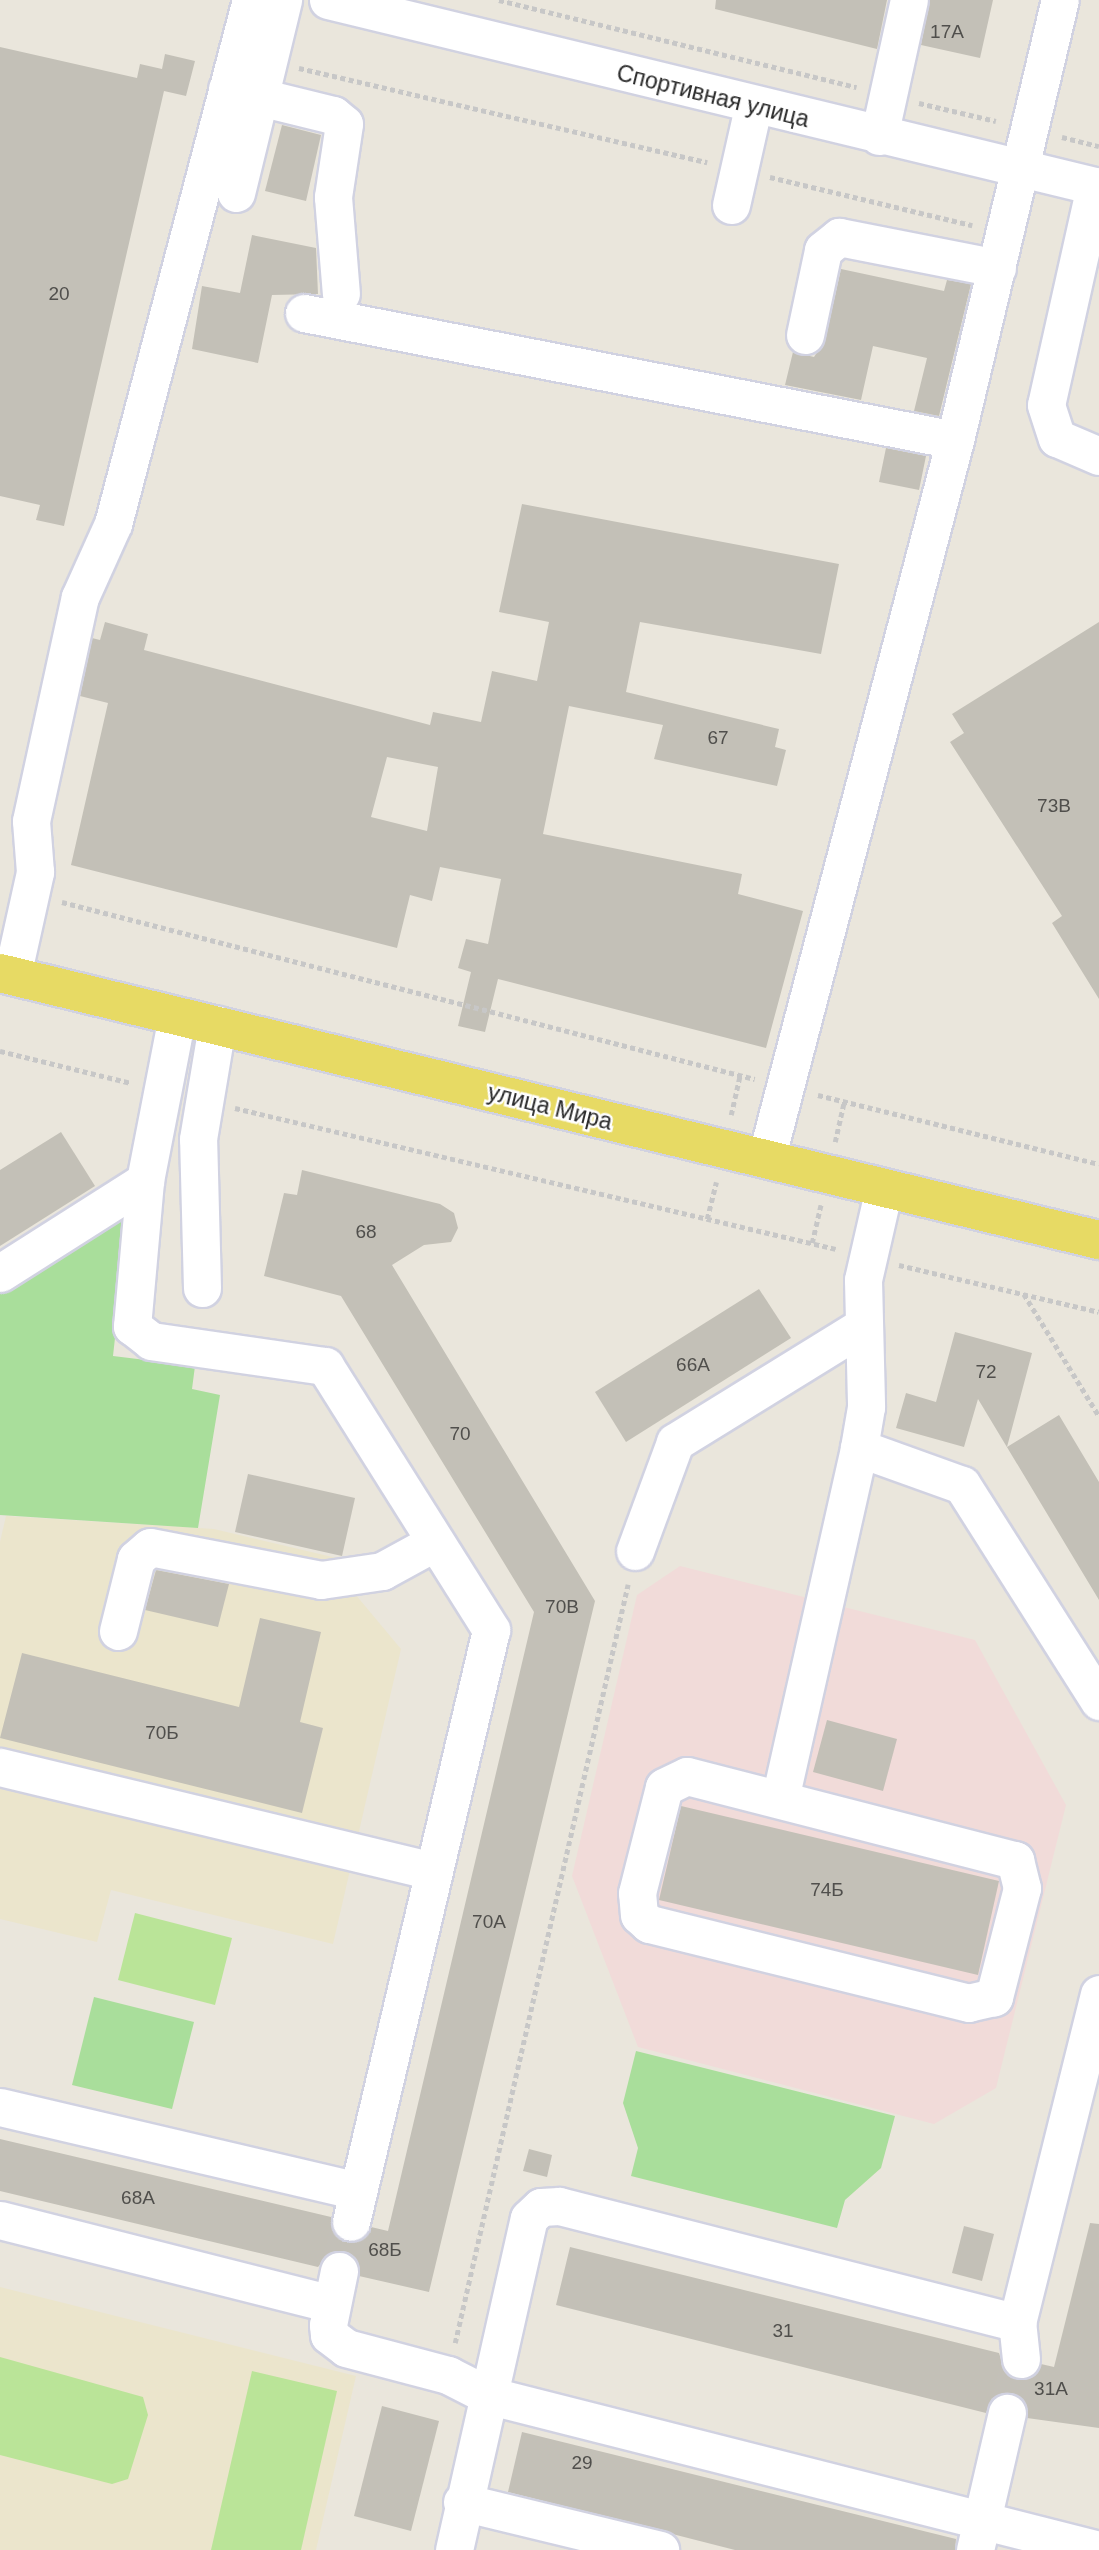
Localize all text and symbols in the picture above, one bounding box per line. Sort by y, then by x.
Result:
house number: 17А [930,21,964,43]
street label: Спортивная улица [614,59,812,133]
house number: 20 [48,283,70,305]
house number: 67 [707,727,729,749]
house number: 73В [1037,795,1071,817]
street label: улица Мира [485,1078,615,1136]
house number: 68 [355,1221,377,1243]
house number: 66А [676,1354,710,1376]
house number: 72 [975,1361,997,1383]
house number: 70 [449,1423,471,1445]
house number: 70В [545,1596,579,1618]
house number: 70Б [145,1722,179,1744]
house number: 74Б [810,1879,844,1901]
house number: 70А [472,1911,506,1933]
house number: 68А [121,2187,155,2209]
house number: 68Б [368,2239,402,2261]
house number: 31 [772,2320,794,2342]
house number: 31А [1034,2378,1068,2400]
house number: 29 [571,2452,593,2474]

